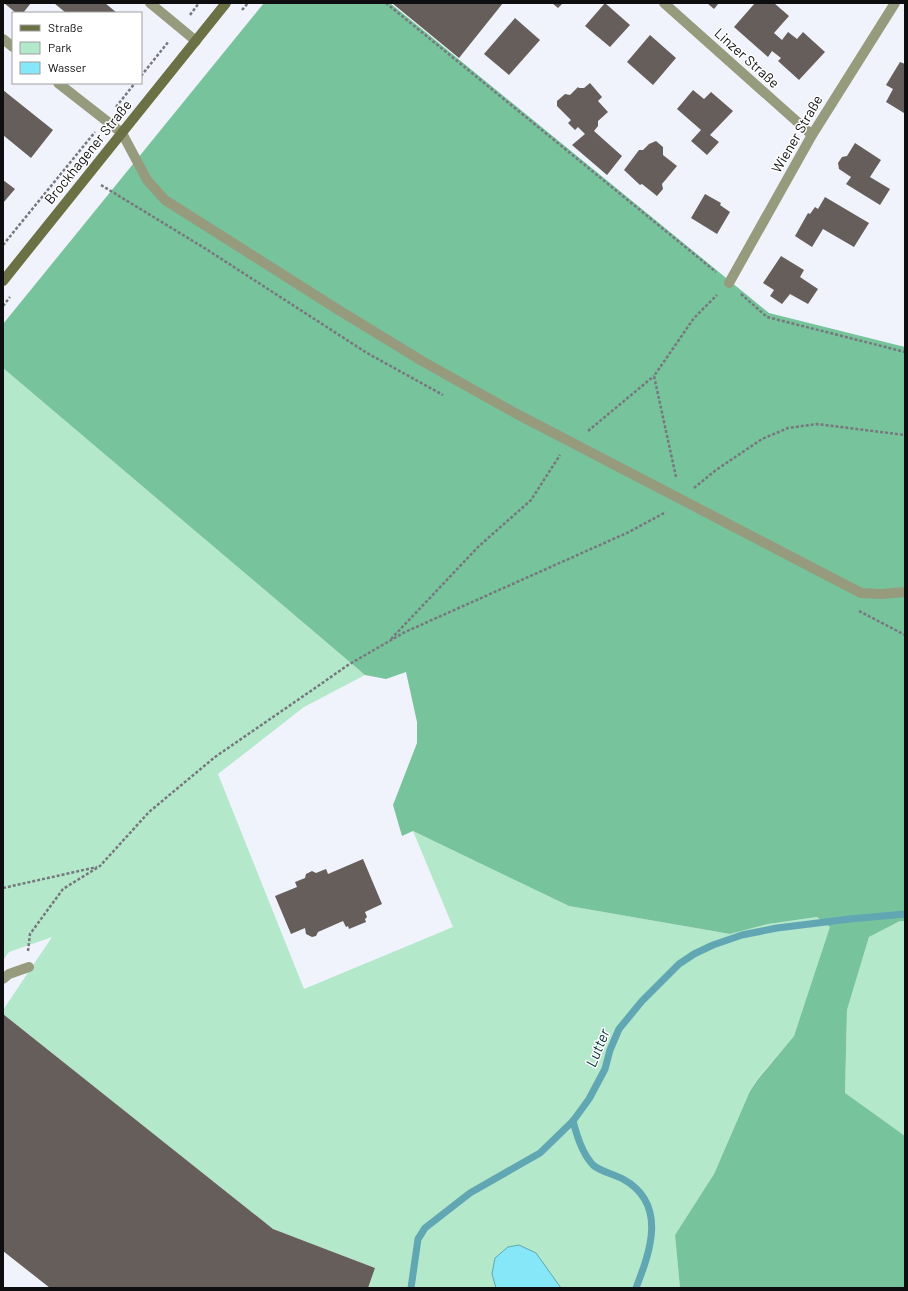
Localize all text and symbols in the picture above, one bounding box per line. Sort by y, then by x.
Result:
legend [12,12,142,84]
text: Straße [48,20,83,34]
street label: Linzer Straße [711,24,783,91]
text: Park [48,40,72,54]
text: Wasser [48,60,87,74]
street label: Wiener Straße [767,92,826,176]
street label: Brockhagener Straße [40,96,135,207]
water label: Lutter [581,1025,613,1069]

